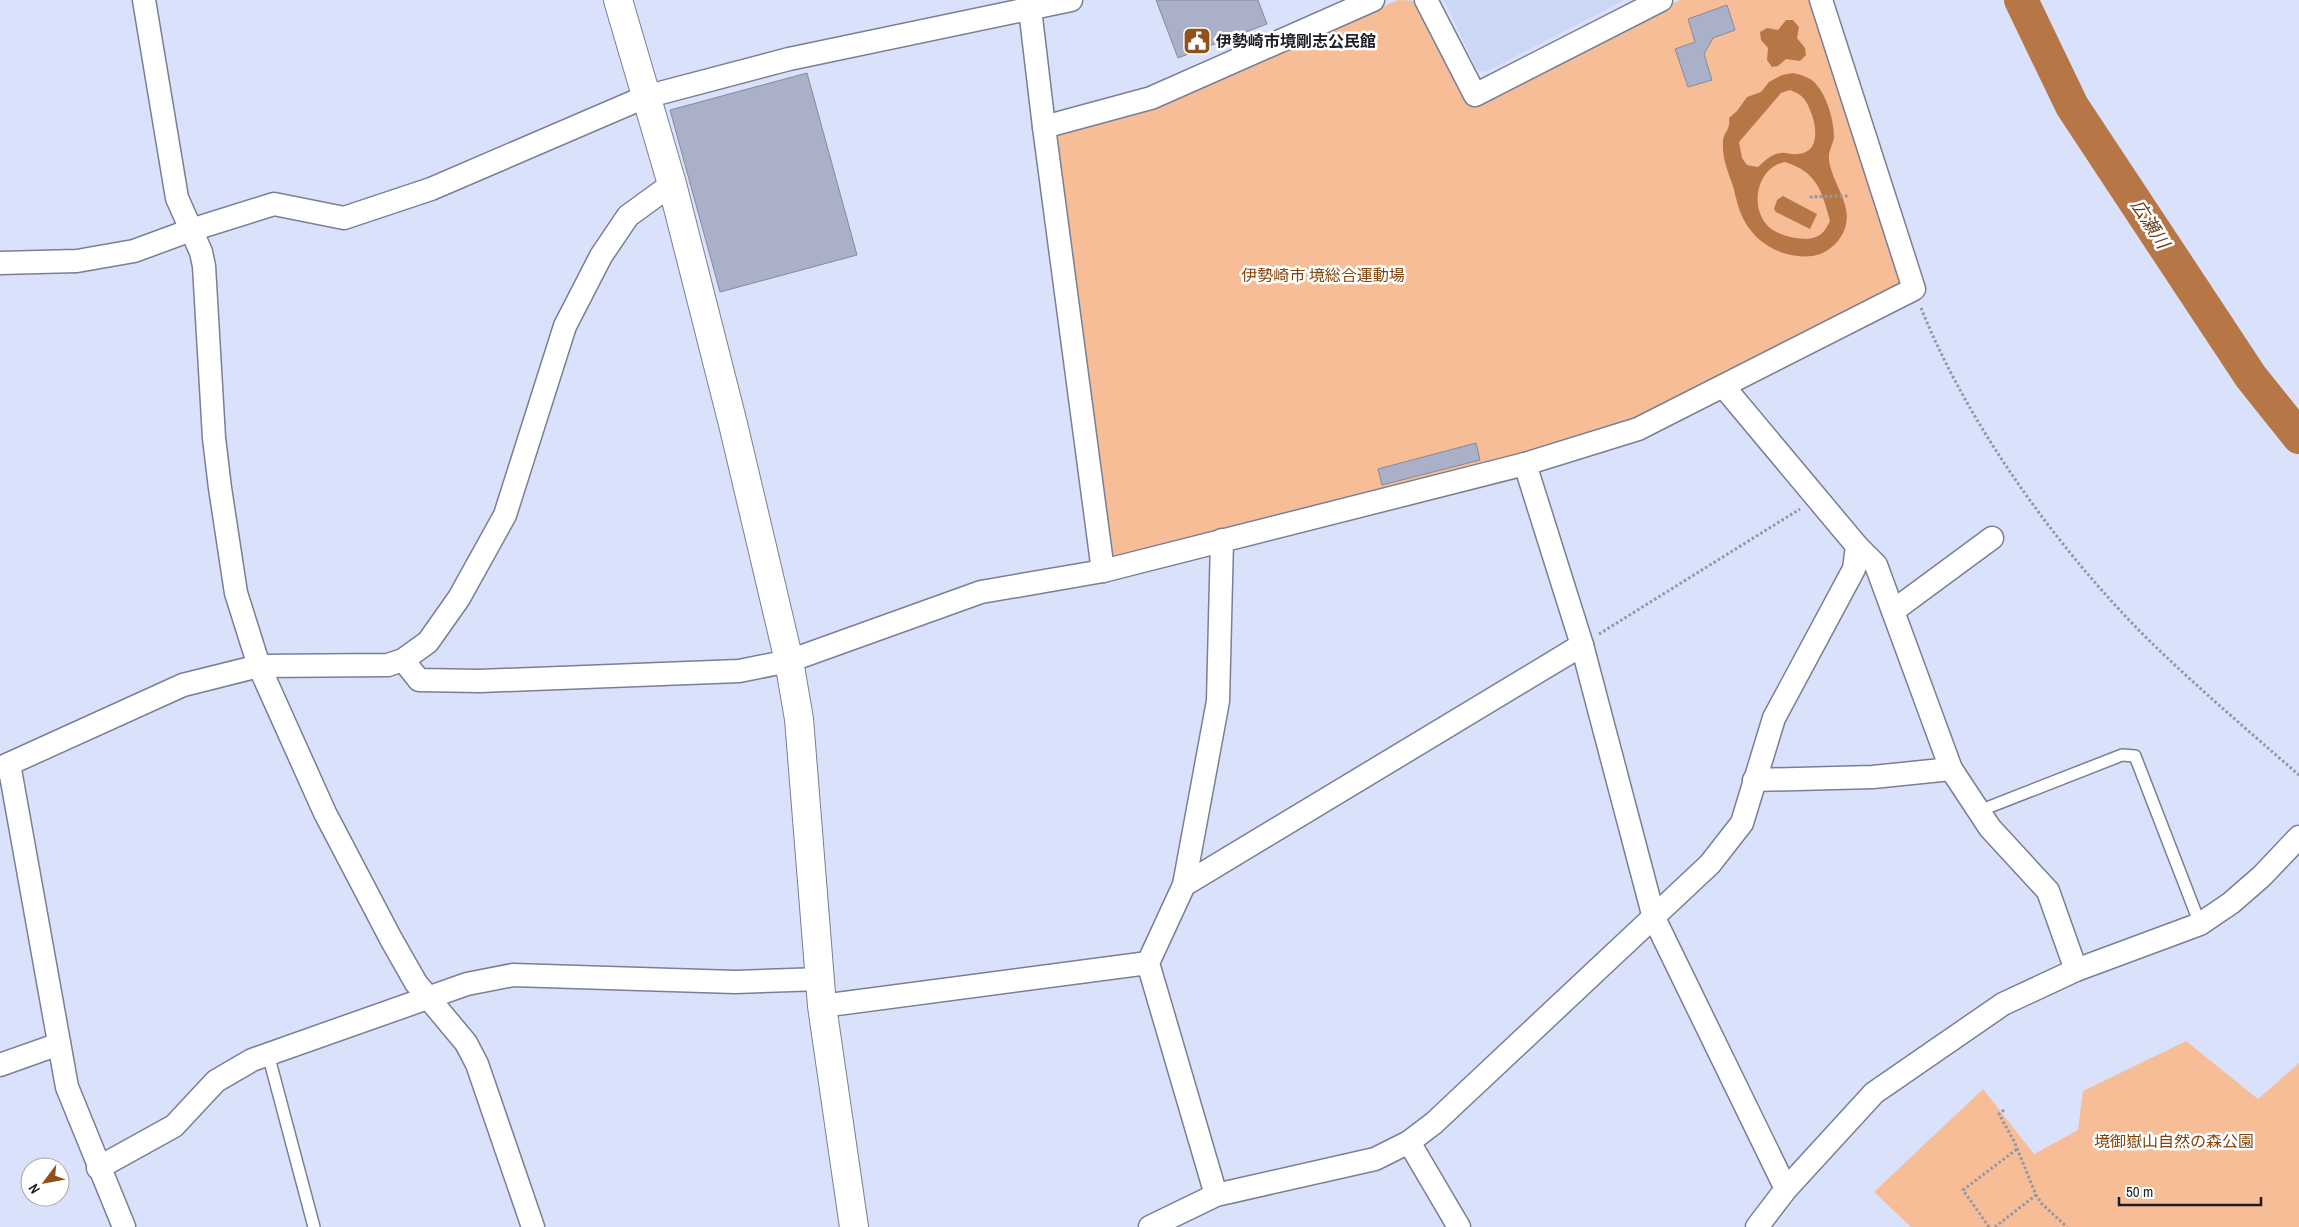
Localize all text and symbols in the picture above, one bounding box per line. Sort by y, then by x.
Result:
public building icon: 伊勢崎市境剛志公民館 [1182,26,1212,56]
place label: 伊勢崎市境剛志公民館 [1215,30,1376,52]
water label: 広瀬川 [2125,194,2177,255]
park label: 伊勢崎市 境総合運動場 [1241,264,1405,286]
park label: 境御嶽山自然の森公園 [2094,1130,2254,1152]
north arrow [20,1157,70,1207]
scale bar [2119,1174,2262,1206]
text: N [24,1181,44,1197]
text: 50 m [2126,1181,2153,1202]

